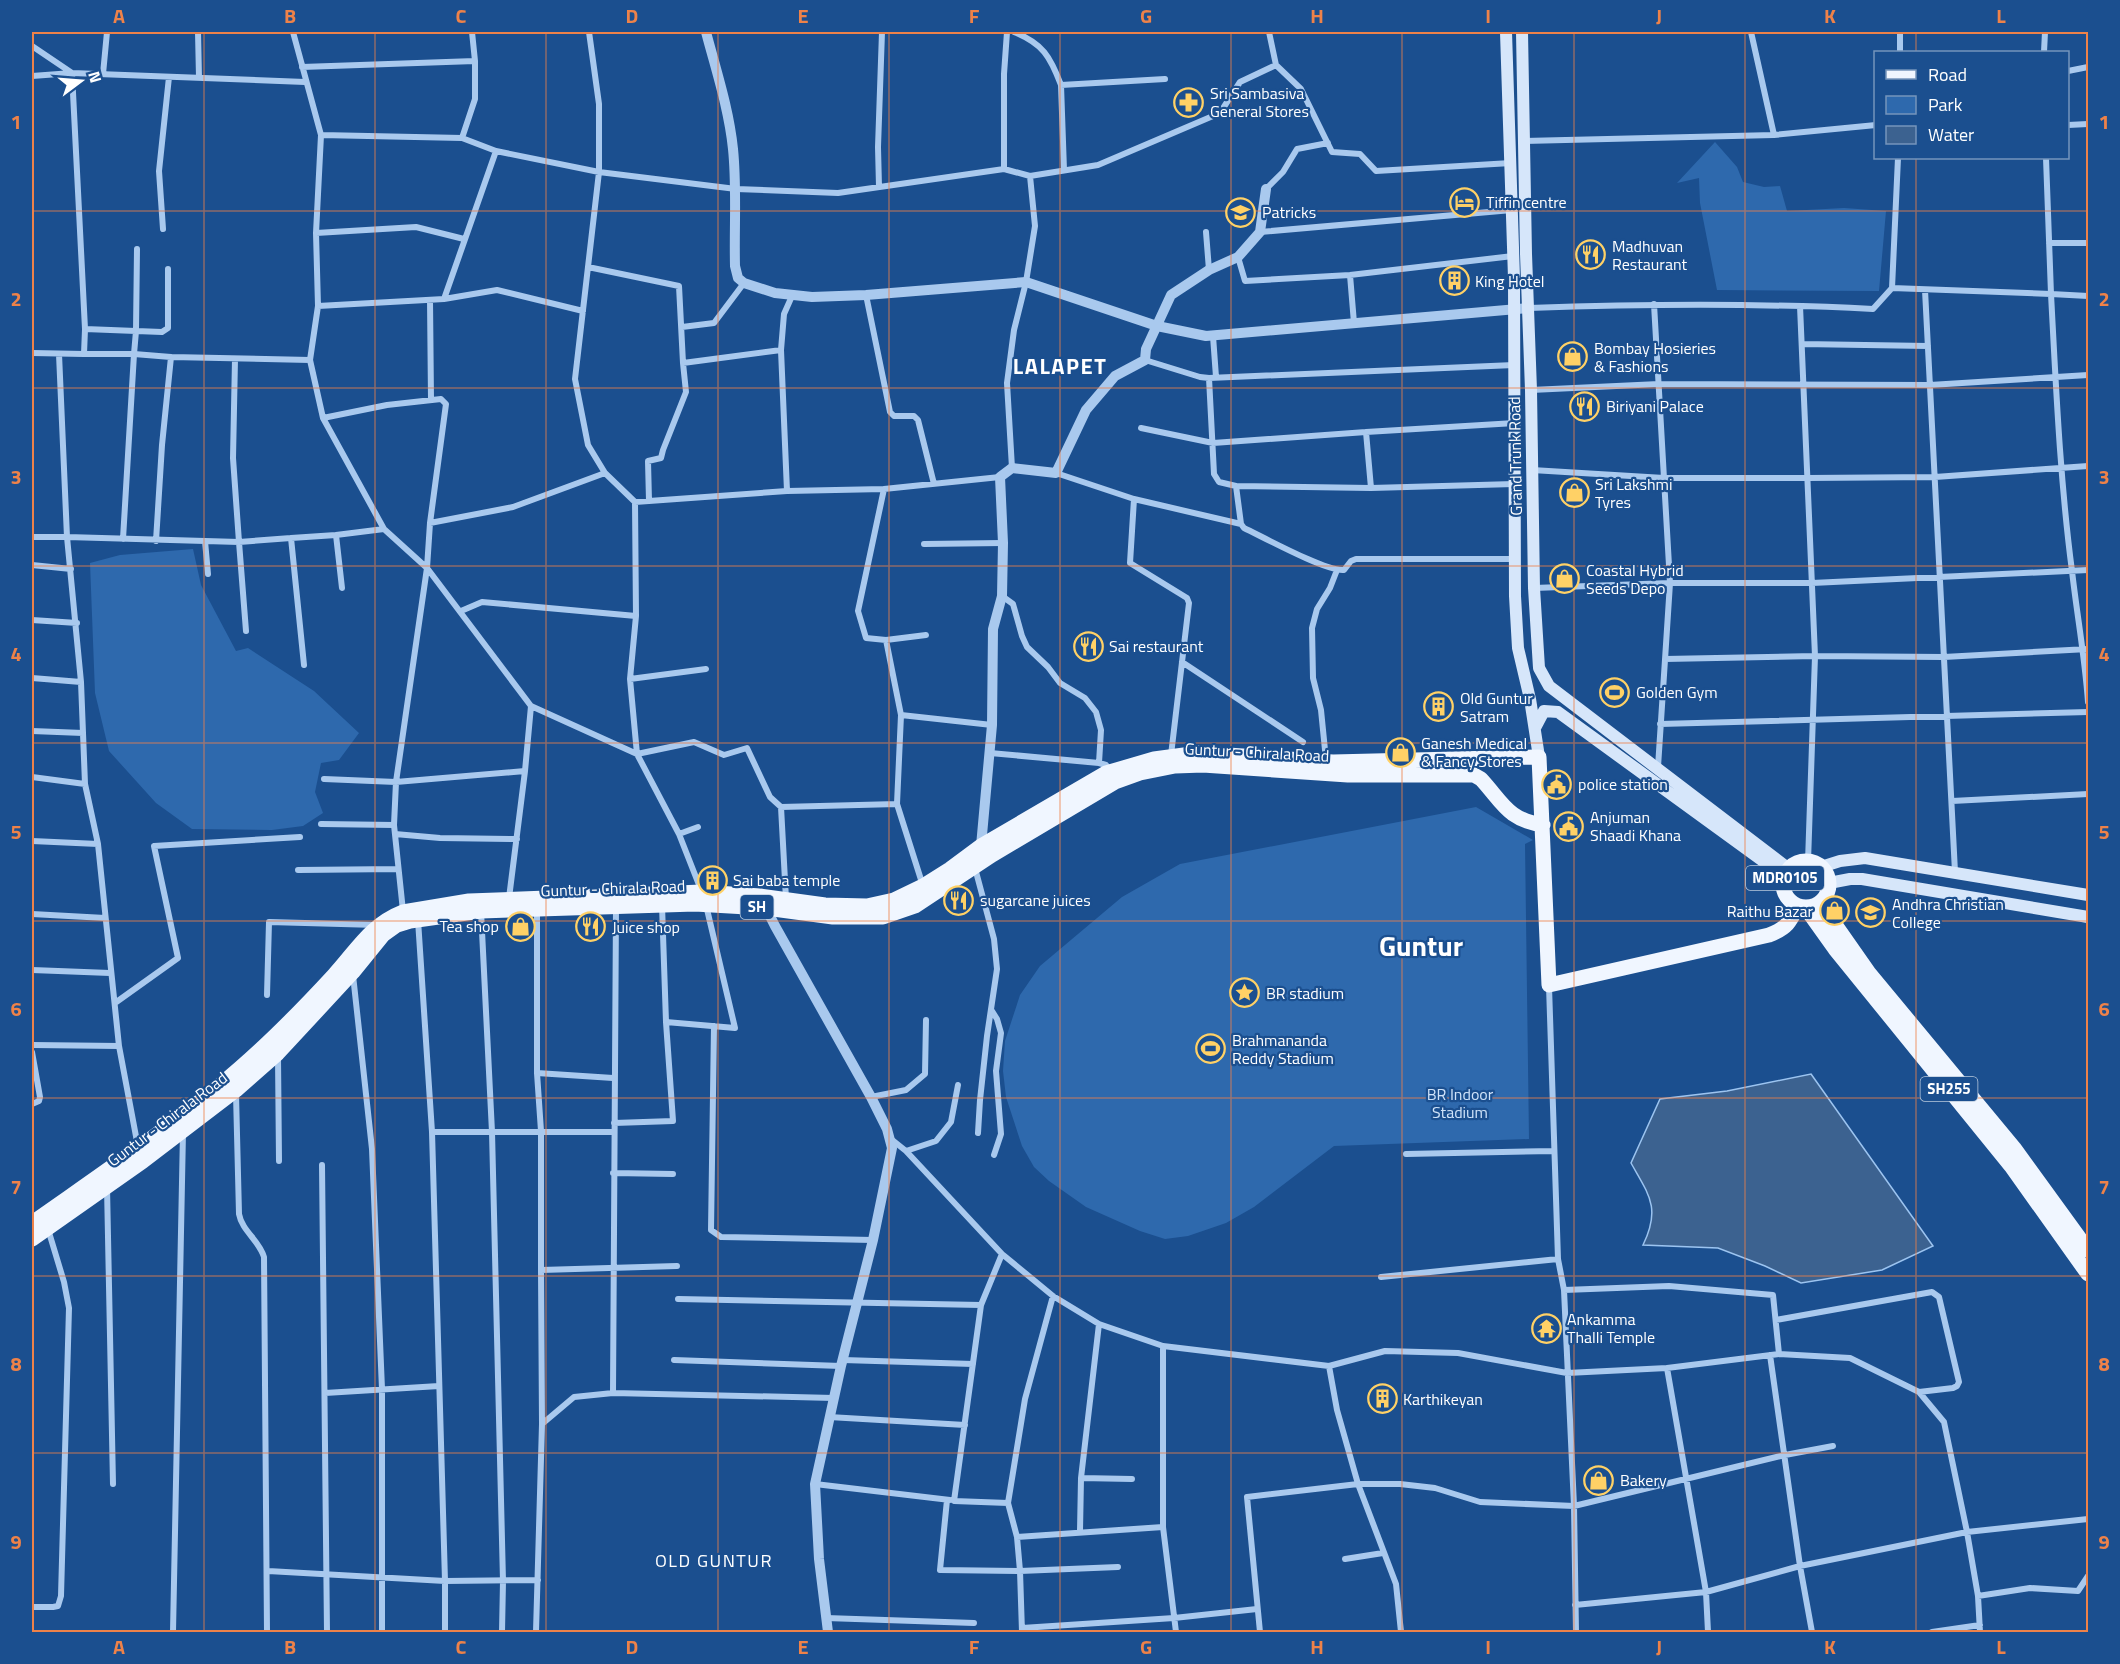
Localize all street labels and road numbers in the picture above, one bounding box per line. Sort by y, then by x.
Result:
street label: Grand Trunk Road [1502,396,1528,516]
street label: Guntur - Chirala Road [1184,736,1330,768]
road number: MDR0105 [1746,866,1824,890]
street label: Guntur - Chirala Road [540,873,686,903]
road number: SH [740,895,774,919]
street label: Guntur - Chirala Road [102,1066,232,1172]
road number: SH255 [1920,1077,1978,1101]

